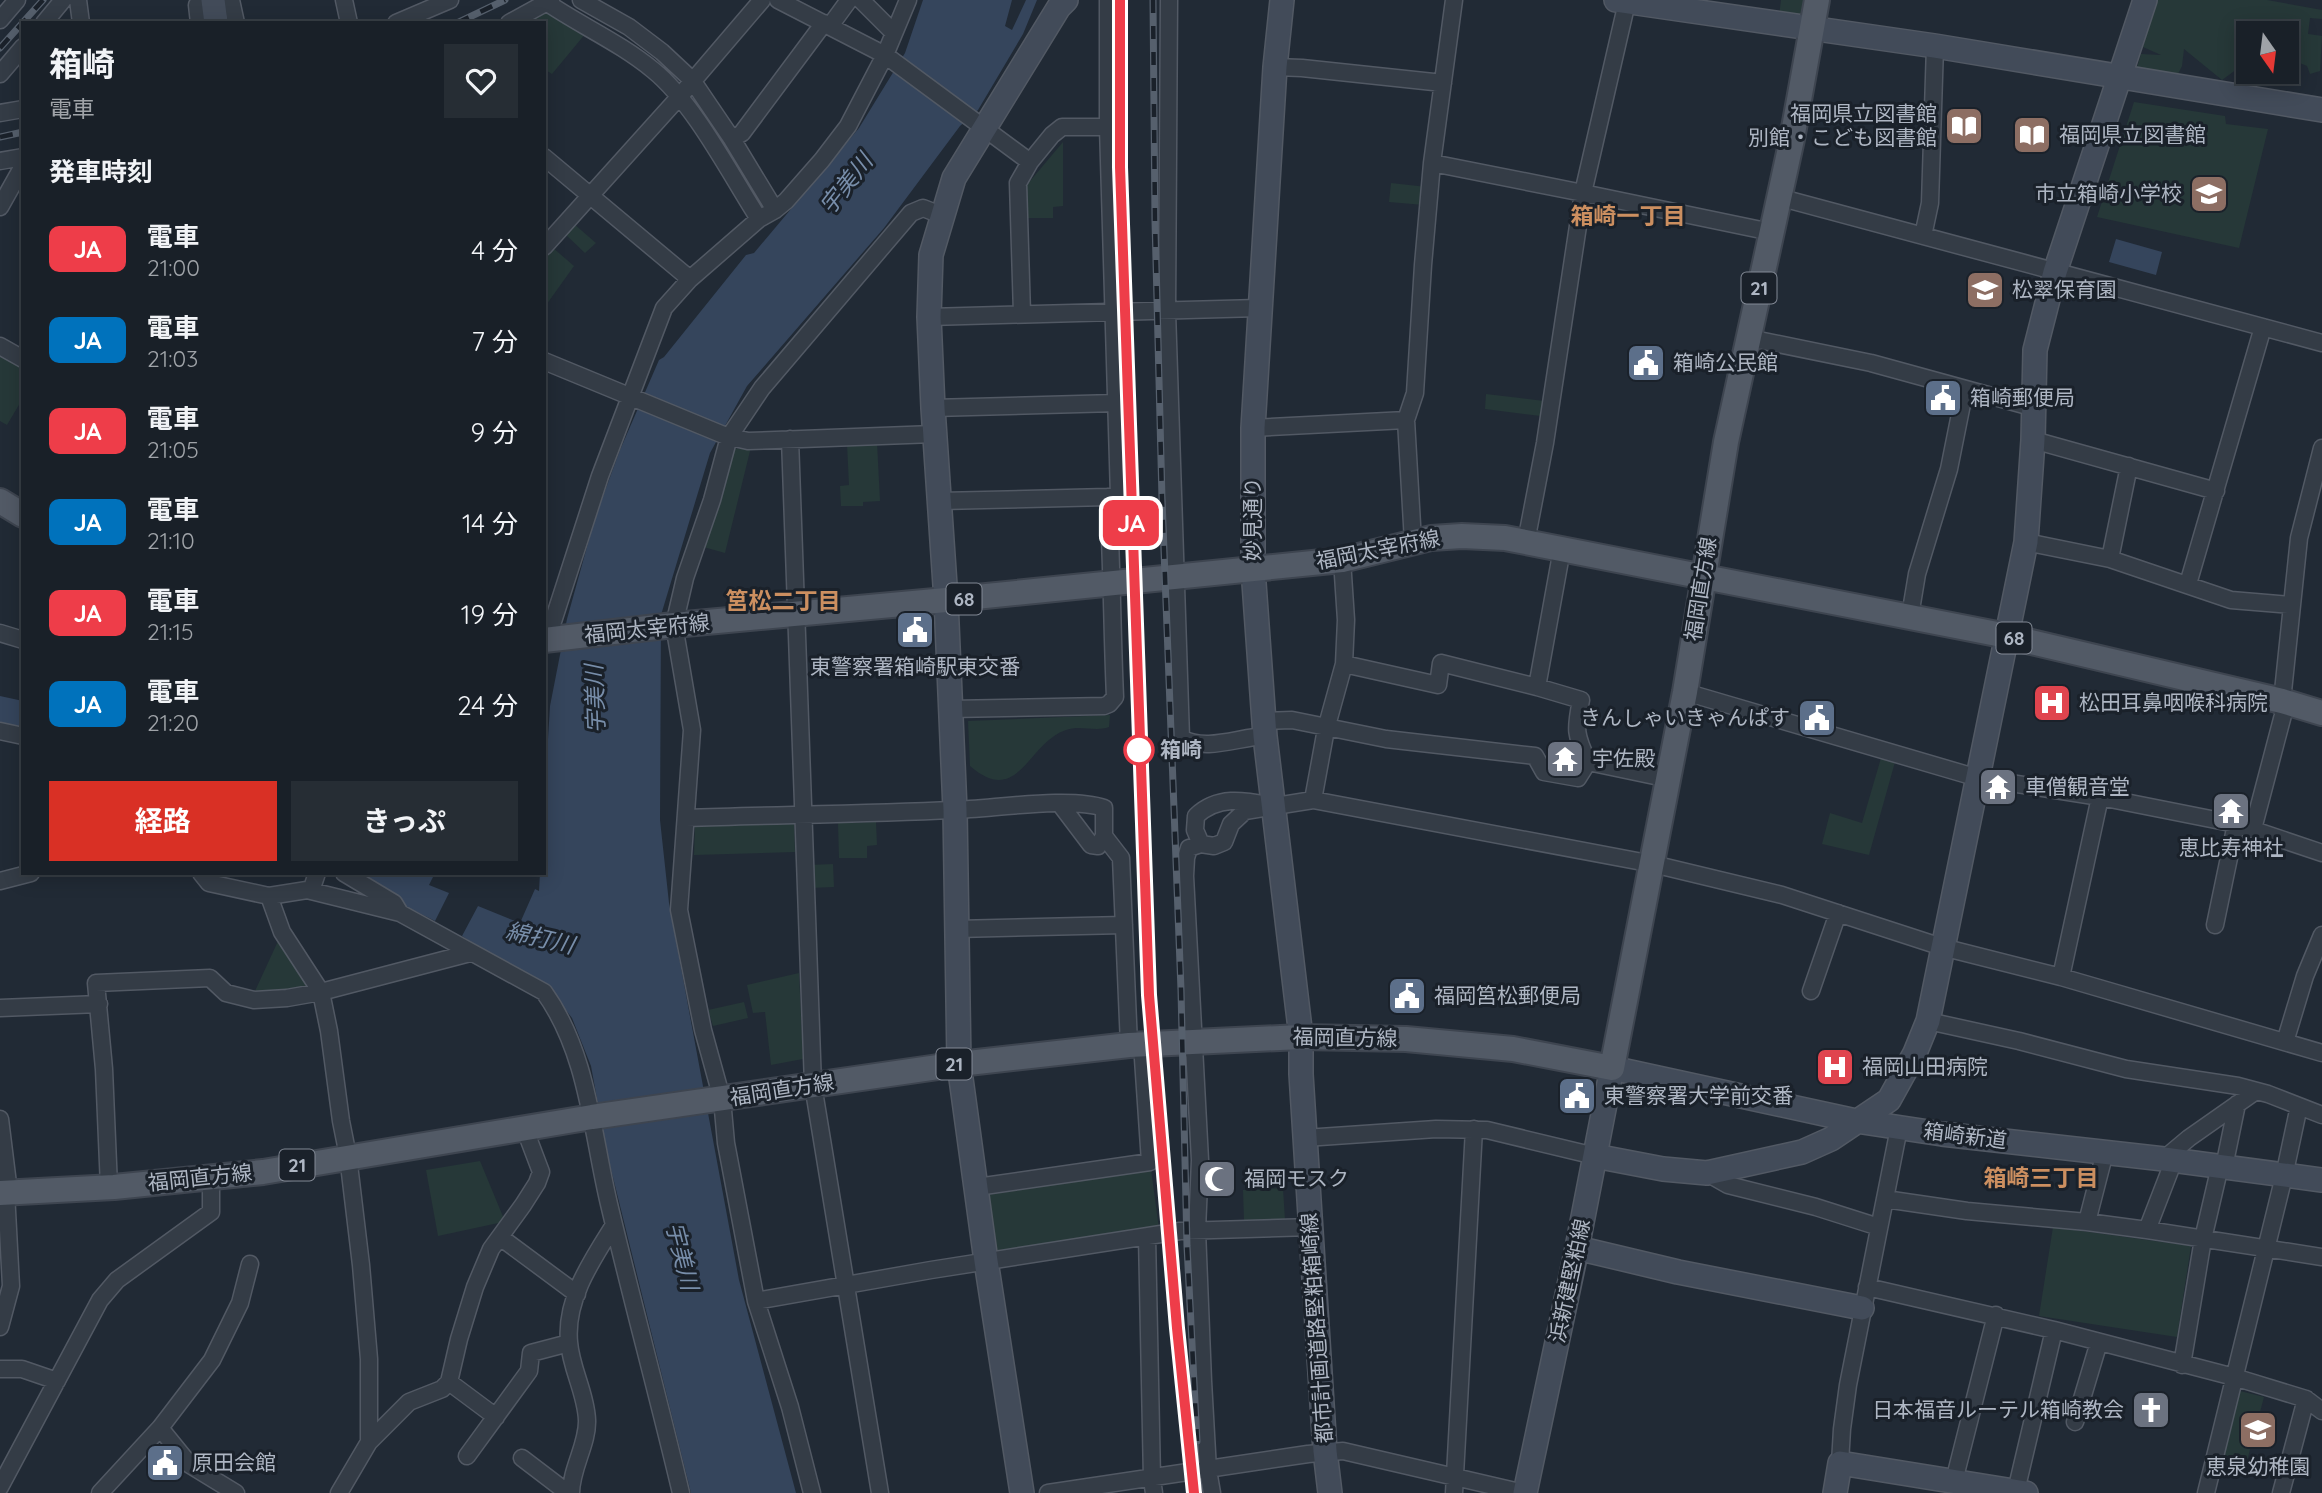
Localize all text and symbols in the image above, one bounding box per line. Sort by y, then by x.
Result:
north arrow [2236,21,2300,84]
map controls [2236,21,2299,84]
text: 箱崎 [49,43,115,84]
button: heart [444,44,518,118]
text: 電車 [49,94,95,123]
place label: 福岡県立図書館 別館・こども図書館 [1748,100,1937,150]
library icon: 福岡県立図書館 別館・こども図書館 [1943,105,1985,147]
library icon: 福岡県立図書館 [2011,114,2053,156]
place label: 福岡県立図書館 [2059,121,2206,147]
water label: 宇美川 [813,145,880,220]
text: 発車時刻 [49,155,153,188]
school or university icon: 市立箱崎小学校 [2188,173,2230,215]
place label: 市立箱崎小学校 [2035,180,2182,206]
district label: 箱崎一丁目 [1571,201,1686,230]
text: 電車 [147,220,199,253]
text: JA [73,234,102,264]
text: 4 分 [471,234,518,267]
text: 21:00 [147,253,200,282]
school or university icon: 松翠保育園 [1964,269,2006,311]
road number: 21 [1742,272,1776,304]
place label: 松翠保育園 [2012,276,2117,302]
text: 電車 [147,311,199,344]
text: JA [73,325,102,355]
text: 7 分 [472,325,518,358]
public building icon: 箱崎公民館 [1625,342,1667,384]
text: 21:03 [147,344,198,373]
place label: 箱崎公民館 [1673,349,1778,375]
public building icon: 箱崎郵便局 [1922,377,1964,419]
place label: 箱崎郵便局 [1970,384,2075,410]
text: 電車 [147,402,199,435]
text: JA [73,416,102,446]
text: 9 分 [470,416,518,449]
text: 21:05 [147,435,199,464]
street label: 妙見通り [1239,477,1265,561]
text: 電車 [147,493,199,526]
line badge: JA [1100,500,1162,546]
text: JA [73,507,102,537]
text: 14 分 [462,507,518,540]
text: JA [1117,508,1145,538]
street label: 福岡太宰府線 [1313,524,1442,574]
text: 21:10 [147,526,195,555]
street label: 福岡直方線 [1679,535,1721,643]
text: 電車 [147,584,199,617]
road number: 68 [946,584,982,614]
district label: 筥松二丁目 [726,586,841,615]
text: JA [73,598,102,628]
text: 19 分 [461,598,518,631]
street label: 福岡太宰府線 [583,608,711,648]
public building icon: 東警察署箱崎駅東交番 [894,609,936,651]
text: 21:15 [147,617,194,646]
road number: 68 [1996,622,2032,653]
place label: 東警察署箱崎駅東交番 [810,653,1020,679]
water label: 宇美川 [579,661,610,734]
text: 電車 [147,675,199,708]
hospital icon: 松田耳鼻咽喉科病院 [2031,682,2073,724]
text: JA [73,689,102,719]
text: 24 分 [457,689,518,722]
place label: 松田耳鼻咽喉科病院 [2079,689,2268,715]
public building icon: きんしゃいきゃんぱす [1796,697,1838,739]
place label: きんしゃいきゃんぱす [1580,704,1790,730]
text: 21:20 [147,708,199,737]
marker: 箱崎 [1124,735,1154,765]
place label: 箱崎 [1160,736,1202,762]
temple icon: 宇佐殿 [1544,738,1586,780]
place label: 宇佐殿 [1592,745,1655,771]
temple icon: 車僧観音堂 [1977,766,2019,808]
place label: 車僧観音堂 [2025,773,2130,799]
button: 経路 [49,781,277,861]
button: きっぷ [291,781,518,861]
temple icon: 恵比寿神社 [2210,790,2252,832]
place label: 恵比寿神社 [2179,834,2284,860]
water label: 綿打川 [503,916,580,960]
public building icon: 福岡筥松郵便局 [1386,975,1428,1017]
place label: 福岡筥松郵便局 [1434,982,1581,1008]
street label: 福岡直方線 [1292,1023,1398,1051]
hospital icon: 福岡山田病院 [1814,1046,1856,1088]
road number: 21 [936,1048,972,1080]
place label: 福岡山田病院 [1862,1053,1988,1079]
street label: 福岡直方線 [728,1068,836,1110]
public building icon: 東警察署大学前交番 [1556,1075,1598,1117]
place label: 東警察署大学前交番 [1604,1082,1793,1108]
street label: 箱崎新道 [1922,1117,2008,1153]
road number: 21 [280,1149,314,1180]
mosque icon: 福岡モスク [1196,1158,1238,1200]
street label: 福岡直方線 [146,1159,253,1195]
district label: 箱崎三丁目 [1984,1163,2099,1192]
place label: 福岡モスク [1244,1165,1349,1191]
street label: 都市計画道路堅粕箱崎線 [1295,1212,1337,1444]
street label: 浜新建堅粕線 [1543,1216,1595,1345]
water label: 宇美川 [660,1219,706,1296]
church icon: 日本福音ルーテル箱崎教会 [2130,1389,2172,1431]
place label: 日本福音ルーテル箱崎教会 [1872,1396,2124,1422]
school or university icon: 恵泉幼稚園 [2237,1409,2279,1451]
public building icon: 原田会館 [144,1442,186,1484]
place label: 原田会館 [192,1449,276,1475]
place label: 恵泉幼稚園 [2206,1453,2311,1479]

